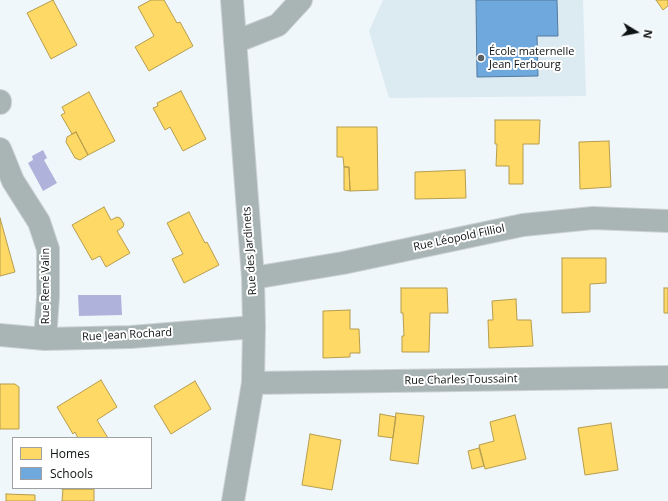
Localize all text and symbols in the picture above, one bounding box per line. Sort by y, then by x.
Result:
north arrow [616,12,656,52]
text: N [640,28,656,40]
place label: École maternelle Jean Ferbourg [489,45,574,71]
marker: École maternelle Jean Ferbourg [476,53,486,63]
street label: Rue des Jardinets [240,206,260,296]
street label: Rue Léopold Filliol [412,222,506,254]
street label: Rue René Valin [39,248,53,324]
street label: Rue Jean Rochard [82,326,172,344]
street label: Rue Charles Toussaint [404,372,518,388]
legend [12,437,152,489]
text: Homes [50,445,90,462]
text: Schools [50,465,93,482]

